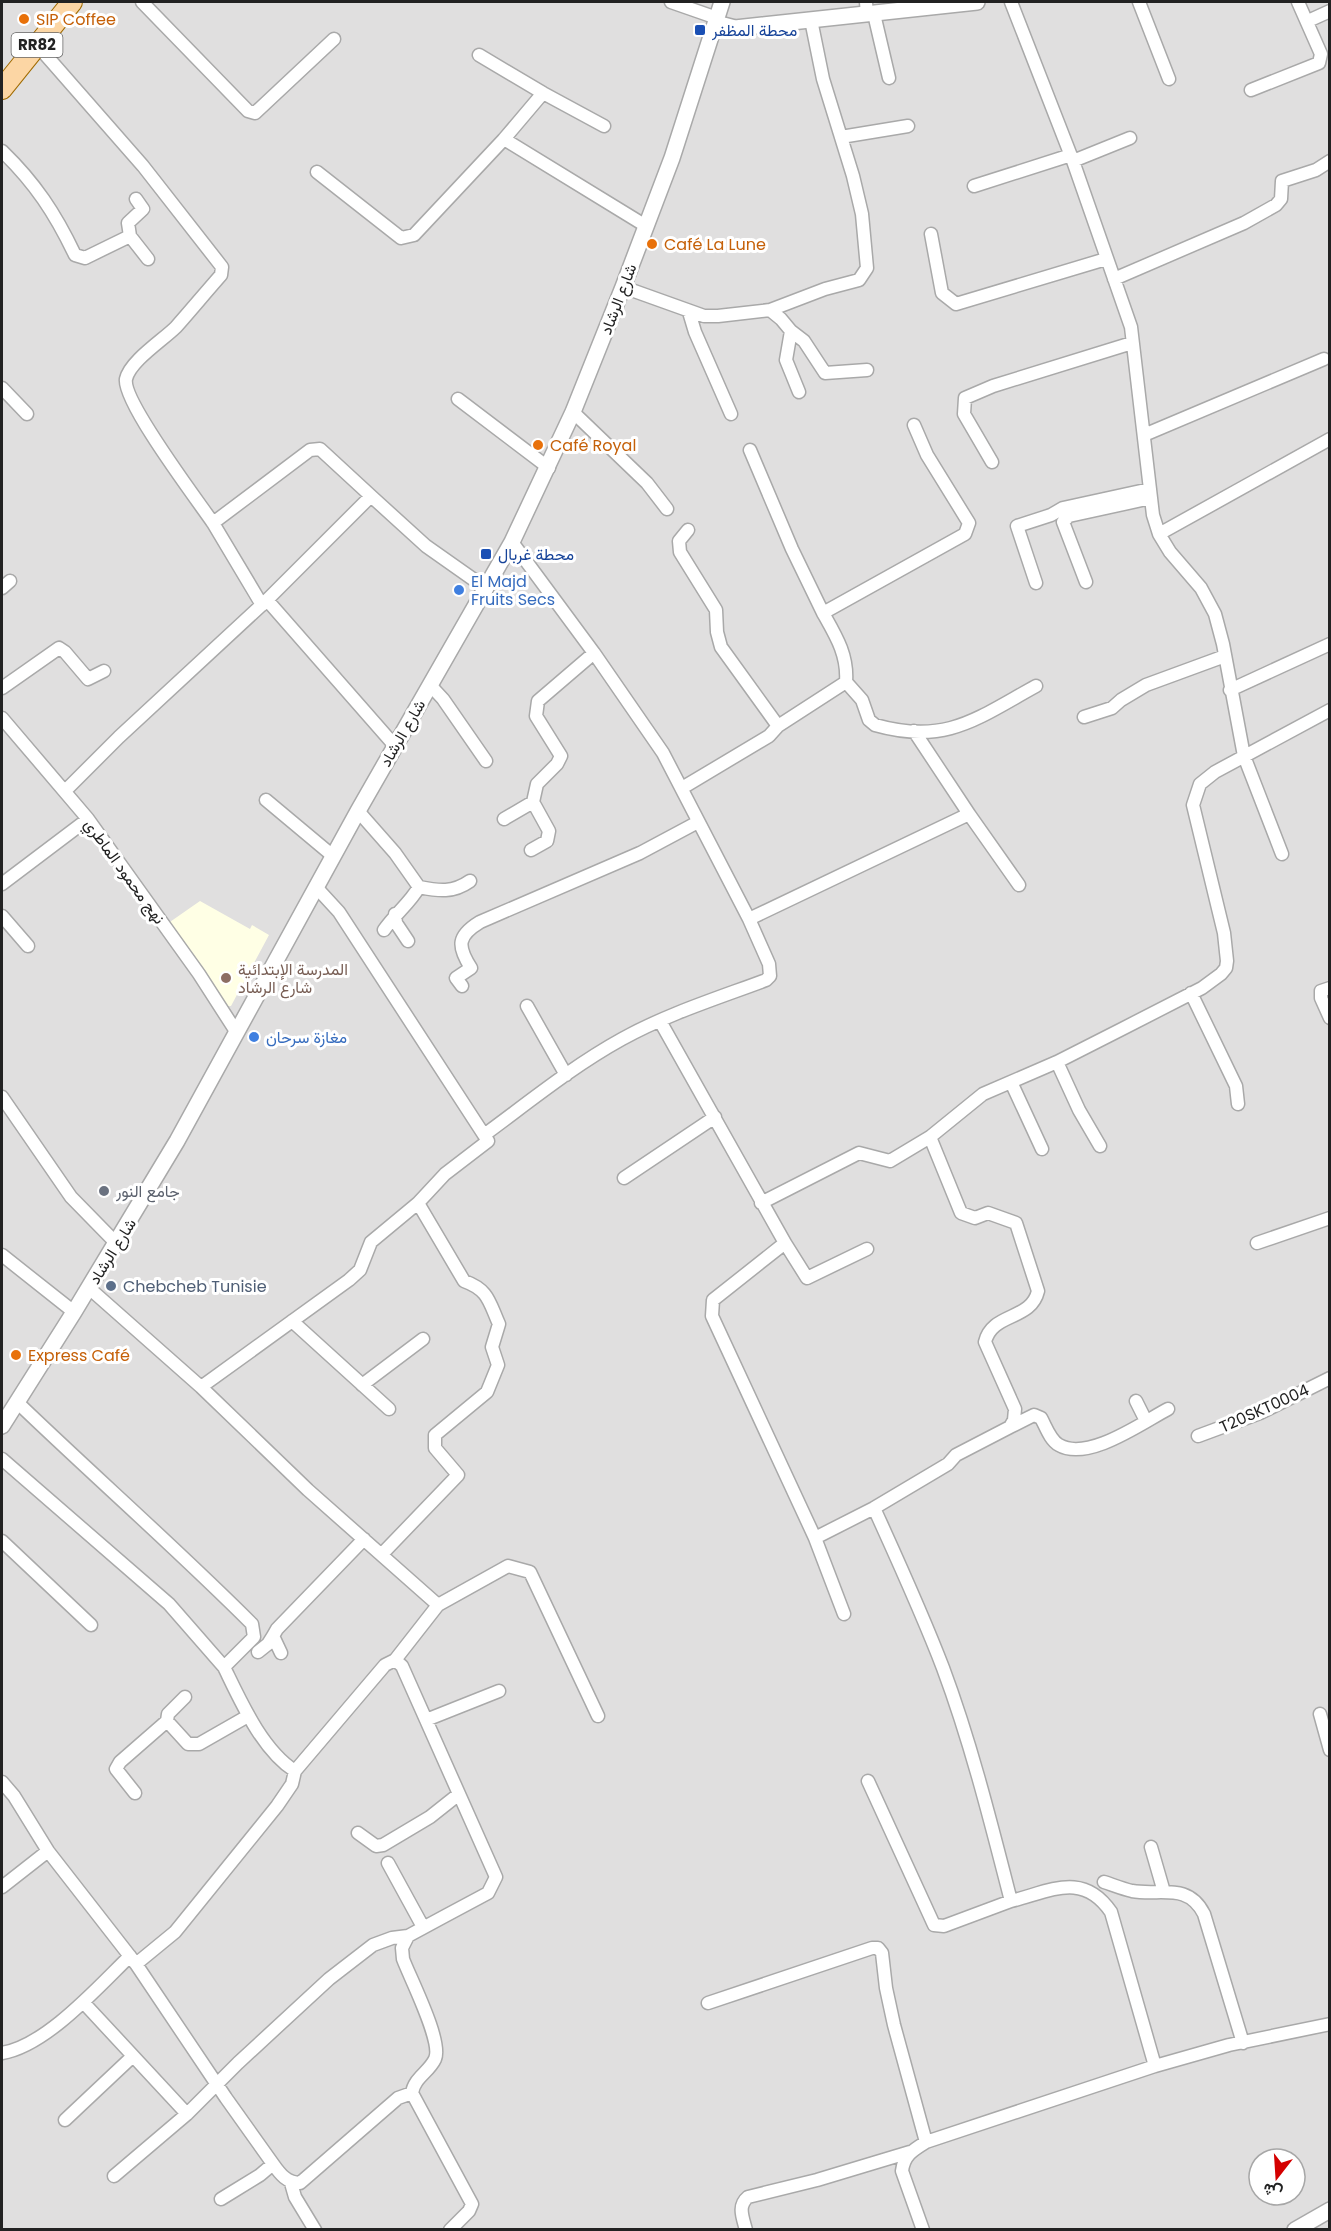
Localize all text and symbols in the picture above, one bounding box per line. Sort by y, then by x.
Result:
place label: SIP Coffee [36,8,116,31]
marker: SIP Coffee [17,12,31,26]
place label: محطة المظفر [711,19,797,42]
marker: محطة المظفر [693,23,707,37]
road number: RR82 [12,33,63,57]
place label: Café La Lune [664,233,766,256]
marker: Café La Lune [645,237,659,251]
street label: شارع الرشاد [594,260,642,338]
place label: Café Royal [550,434,636,457]
marker: Café Royal [531,438,545,452]
place label: محطة غربال [498,543,574,566]
marker: محطة غربال [479,547,493,561]
place label: El Majd Fruits Secs [471,570,555,611]
marker: El Majd Fruits Secs [452,583,466,597]
street label: شارع الرشاد [374,695,431,771]
street label: نهج محمود الماطري [77,814,171,930]
place label: المدرسة الإبتدائية شارع الرشاد [238,958,348,999]
marker: المدرسة الإبتدائية شارع الرشاد [219,971,233,985]
place label: مغازة سرحان [266,1026,347,1049]
marker: مغازة سرحان [247,1030,261,1044]
place label: جامع النور [115,1180,180,1203]
marker: جامع النور [97,1184,111,1198]
street label: شارع الرشاد [83,1214,142,1289]
place label: Chebcheb Tunisie [123,1275,267,1298]
marker: Chebcheb Tunisie [104,1279,118,1293]
place label: Express Café [28,1344,130,1367]
marker: Express Café [9,1348,23,1362]
street label: T20SKT0004 [1216,1378,1313,1438]
north arrow [1247,2147,1307,2207]
text: ش [1260,2177,1285,2205]

